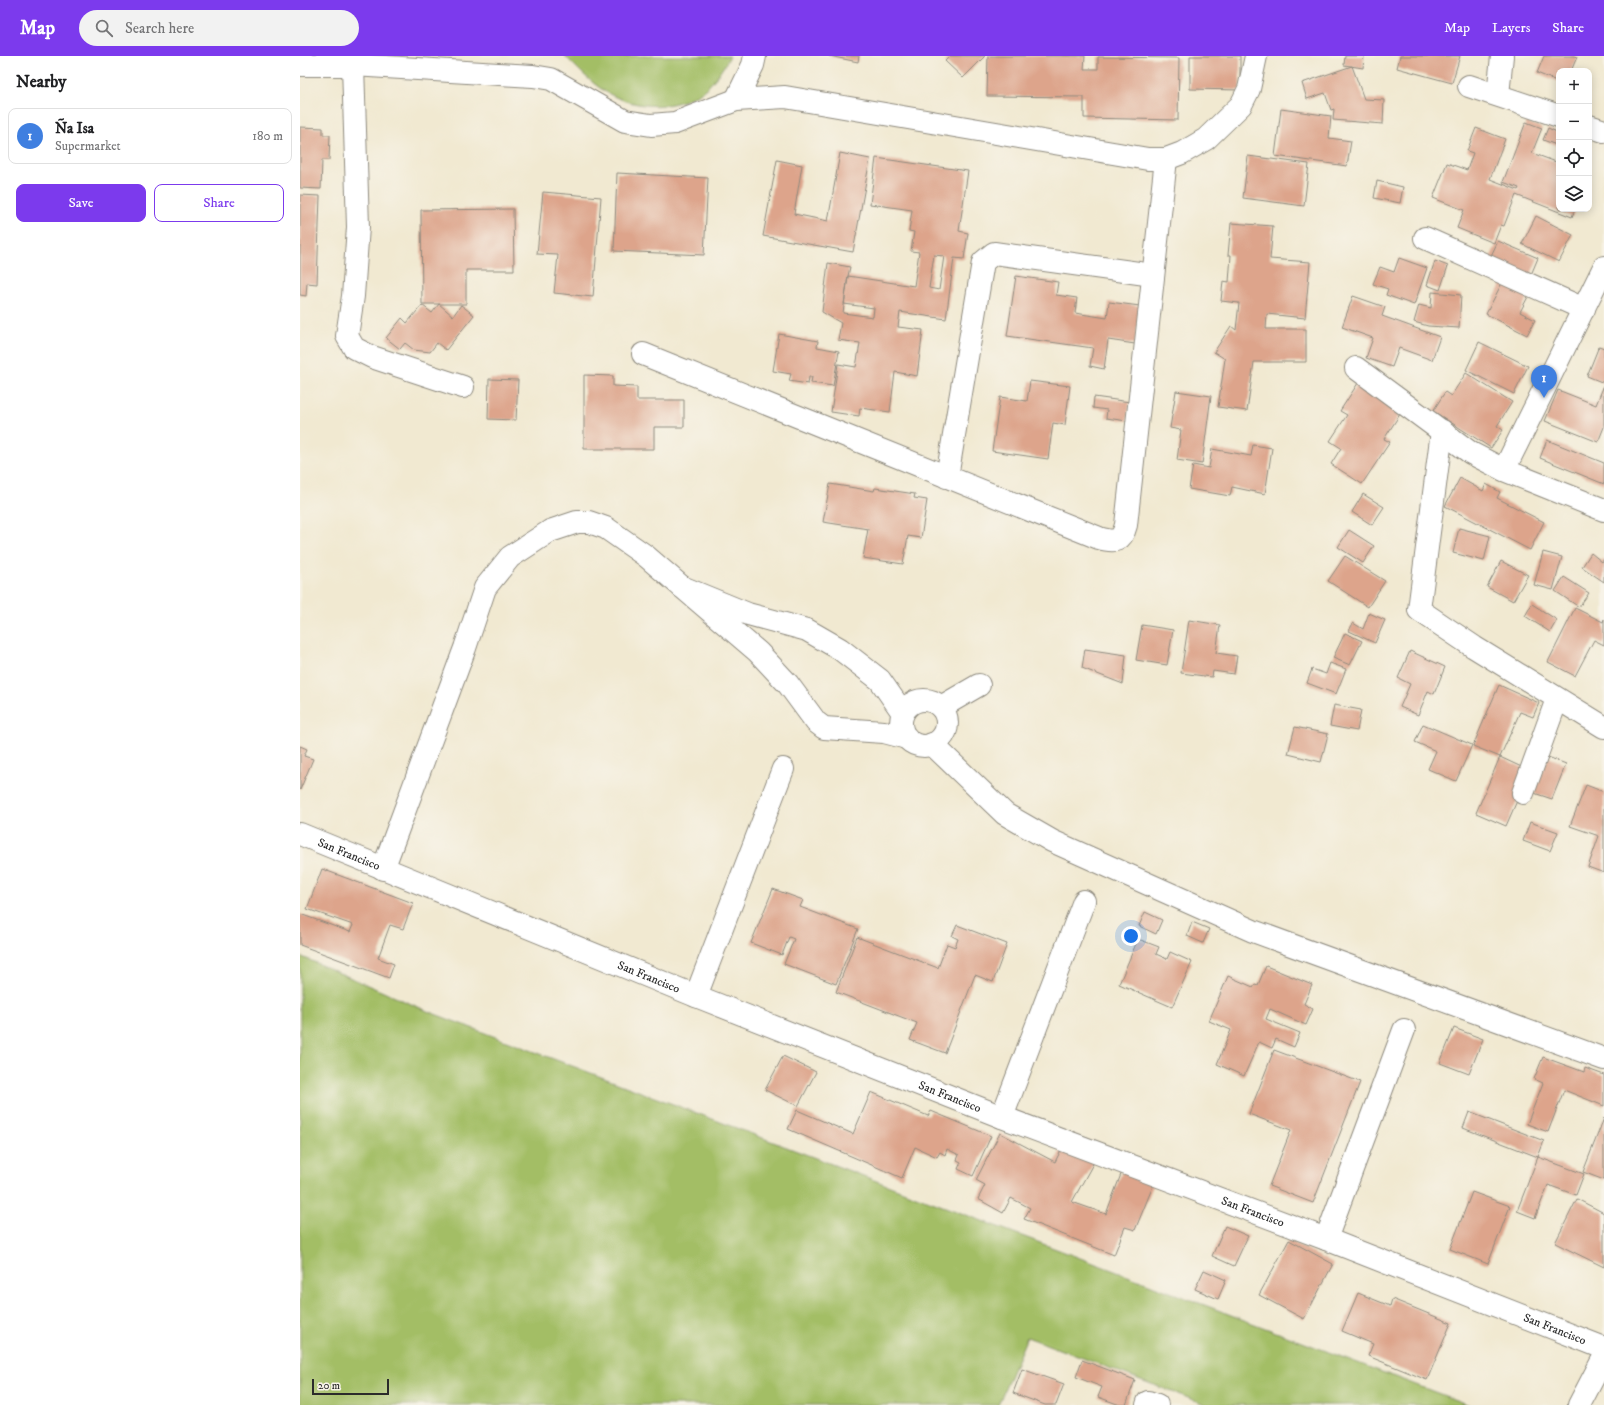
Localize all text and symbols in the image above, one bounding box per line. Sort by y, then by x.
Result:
search box [79,10,359,46]
text: Map [20,17,55,40]
icon: search [93,17,115,39]
text: Search here [125,19,194,38]
text: Map [1444,19,1470,37]
text: Layers [1492,19,1530,37]
text: Share [1552,19,1584,37]
map controls [1556,68,1592,212]
button: + [1556,68,1592,104]
text: Nearby [16,71,66,93]
button: − [1556,104,1592,140]
text: Ña Isa [55,119,94,138]
text: 1 [28,128,32,144]
text: 180 m [252,128,283,144]
text: Supermarket [55,138,121,154]
button: locate [1556,140,1592,176]
button: layers [1556,176,1592,212]
button: Save [16,184,146,222]
button: Share [154,184,284,222]
pin: 1 [1531,365,1557,398]
street label: San Francisco [316,835,383,874]
your location [1121,926,1141,946]
street label: San Francisco [615,957,683,996]
street label: San Francisco [916,1077,984,1116]
street label: San Francisco [1219,1193,1287,1230]
street label: San Francisco [1521,1310,1589,1348]
scale bar [312,1377,389,1396]
text: 20 m [318,1379,340,1393]

